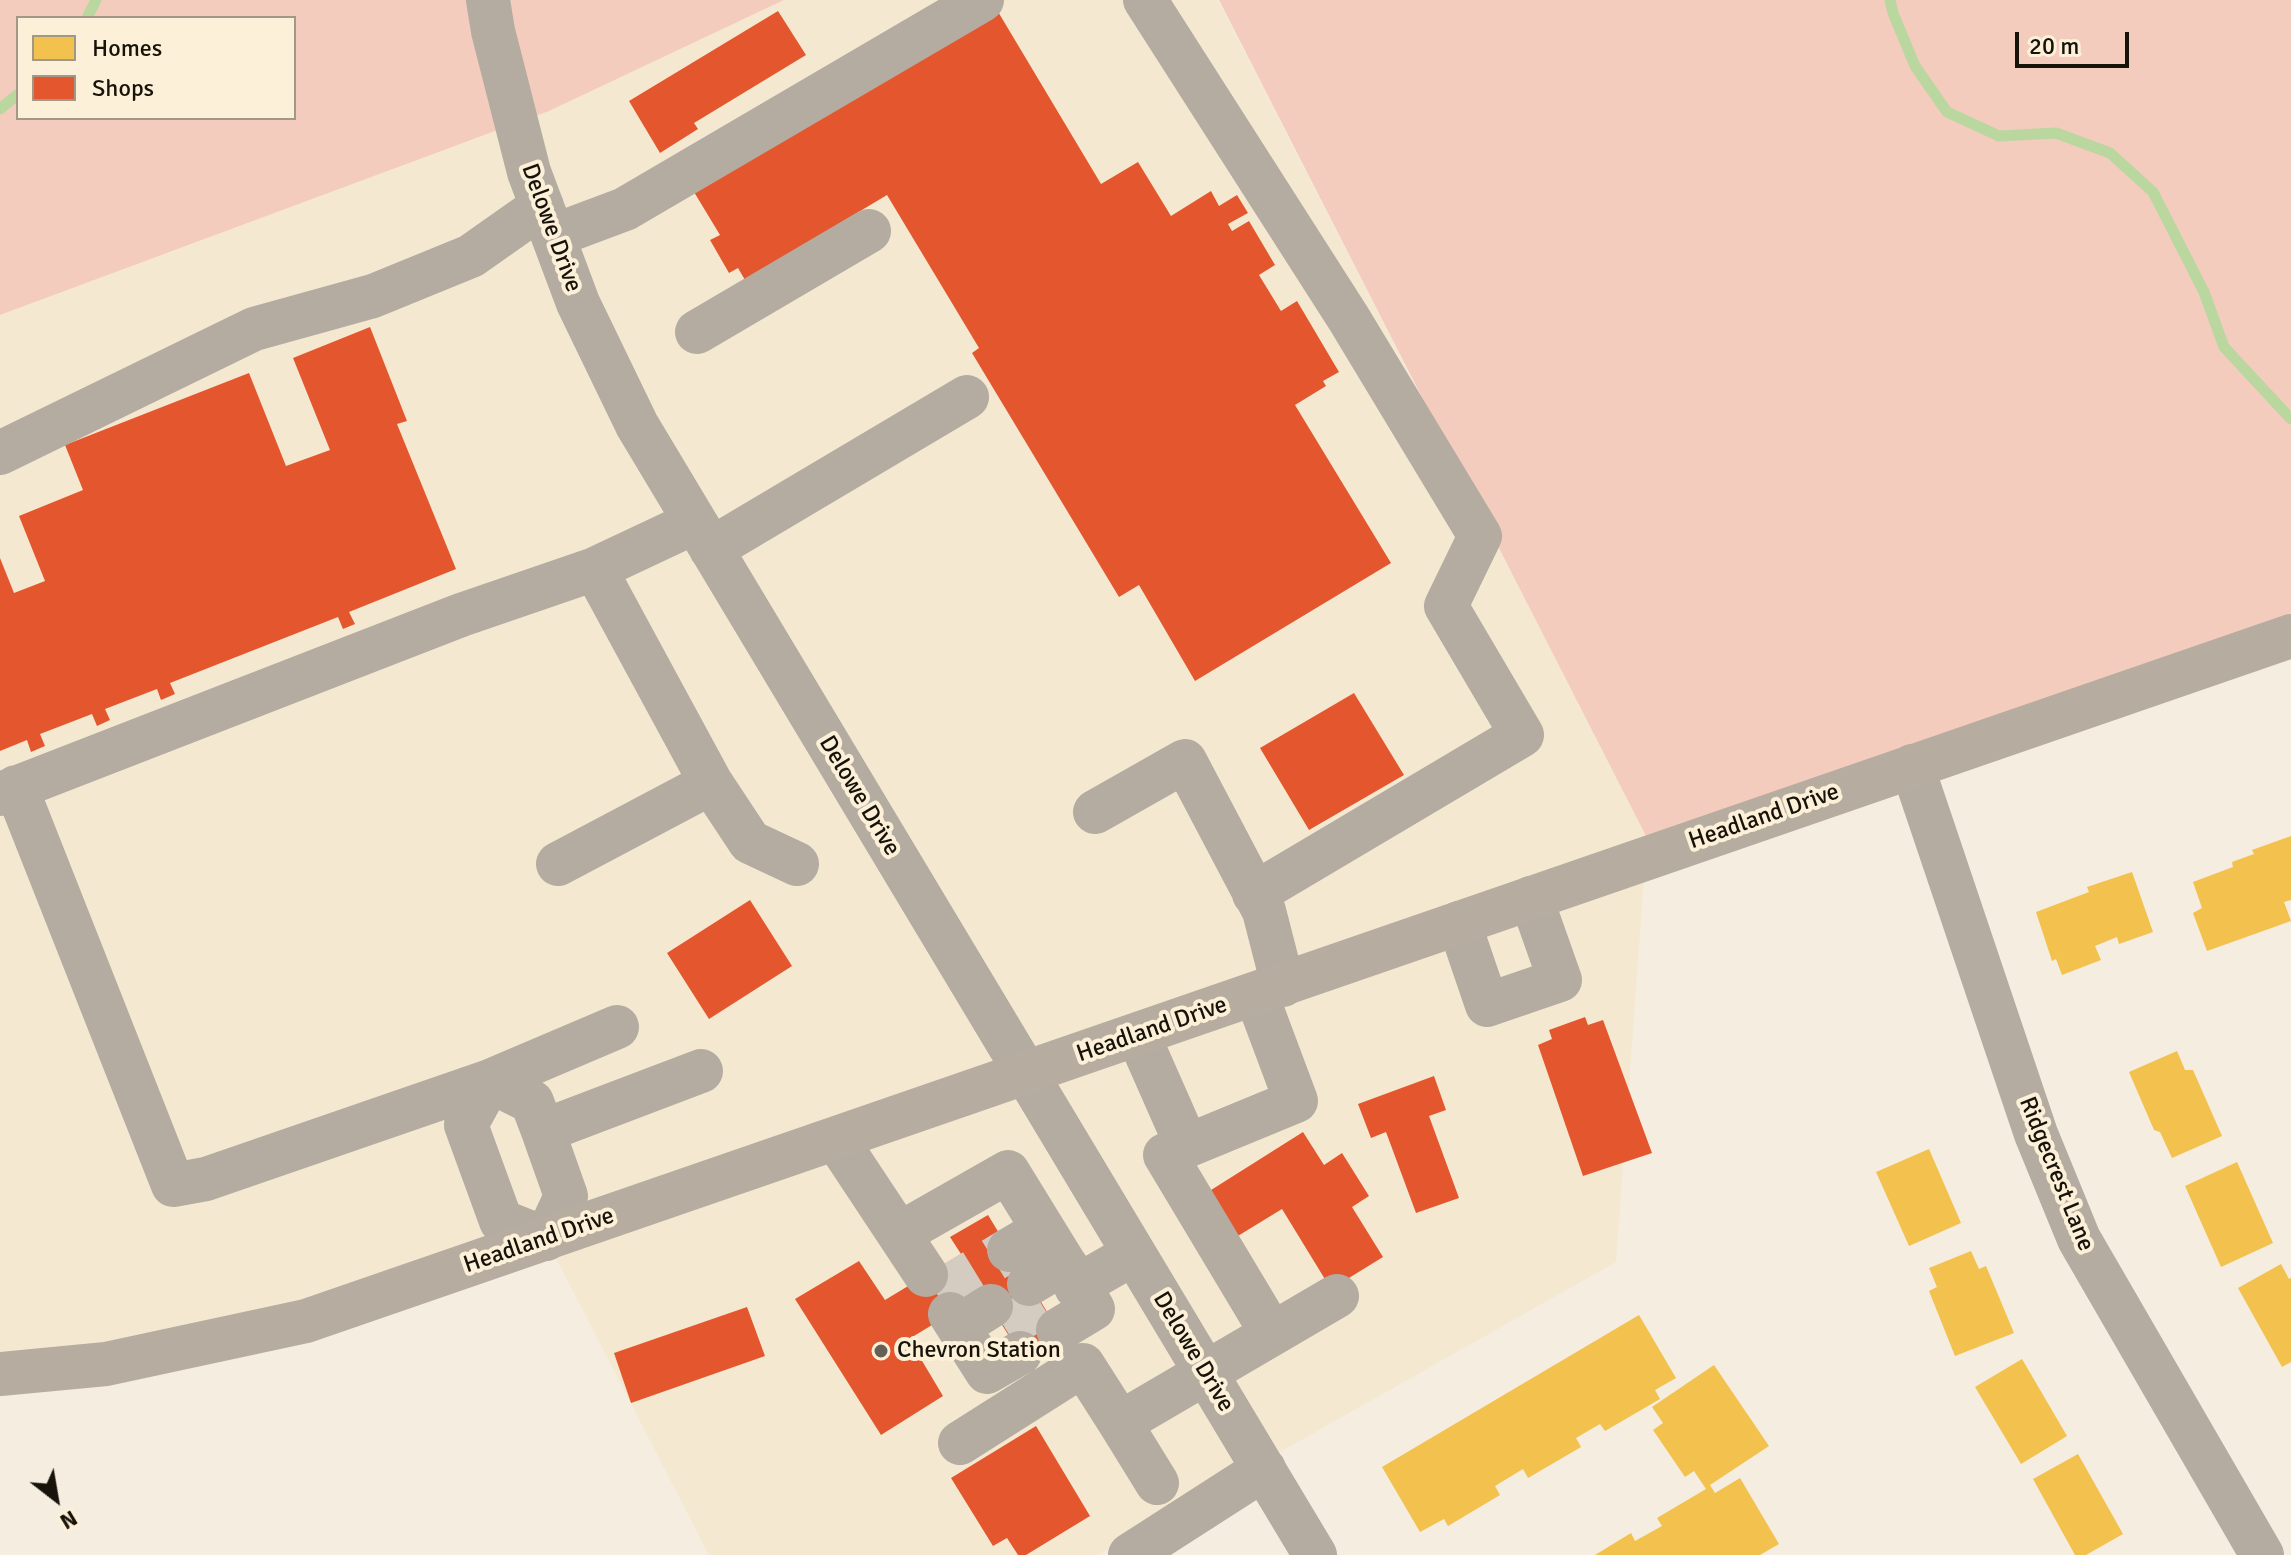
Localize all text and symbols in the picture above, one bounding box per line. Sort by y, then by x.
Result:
legend [16,16,296,120]
scale bar [2019,16,2133,66]
text: 20 m [2029,31,2079,61]
text: Homes [92,33,162,63]
text: Shops [92,73,154,103]
street label: Delowe Drive [514,160,588,296]
street label: Delowe Drive [812,731,906,861]
street label: Headland Drive [1685,778,1843,856]
street label: Headland Drive [1073,991,1231,1069]
street label: Ridgecrest Lane [2012,1093,2100,1255]
street label: Headland Drive [460,1202,618,1280]
street label: Delowe Drive [1146,1287,1240,1417]
place label: Chevron Station [897,1337,1061,1365]
marker: Chevron Station [872,1342,890,1360]
north arrow [16,1459,96,1539]
text: N [55,1504,82,1536]

